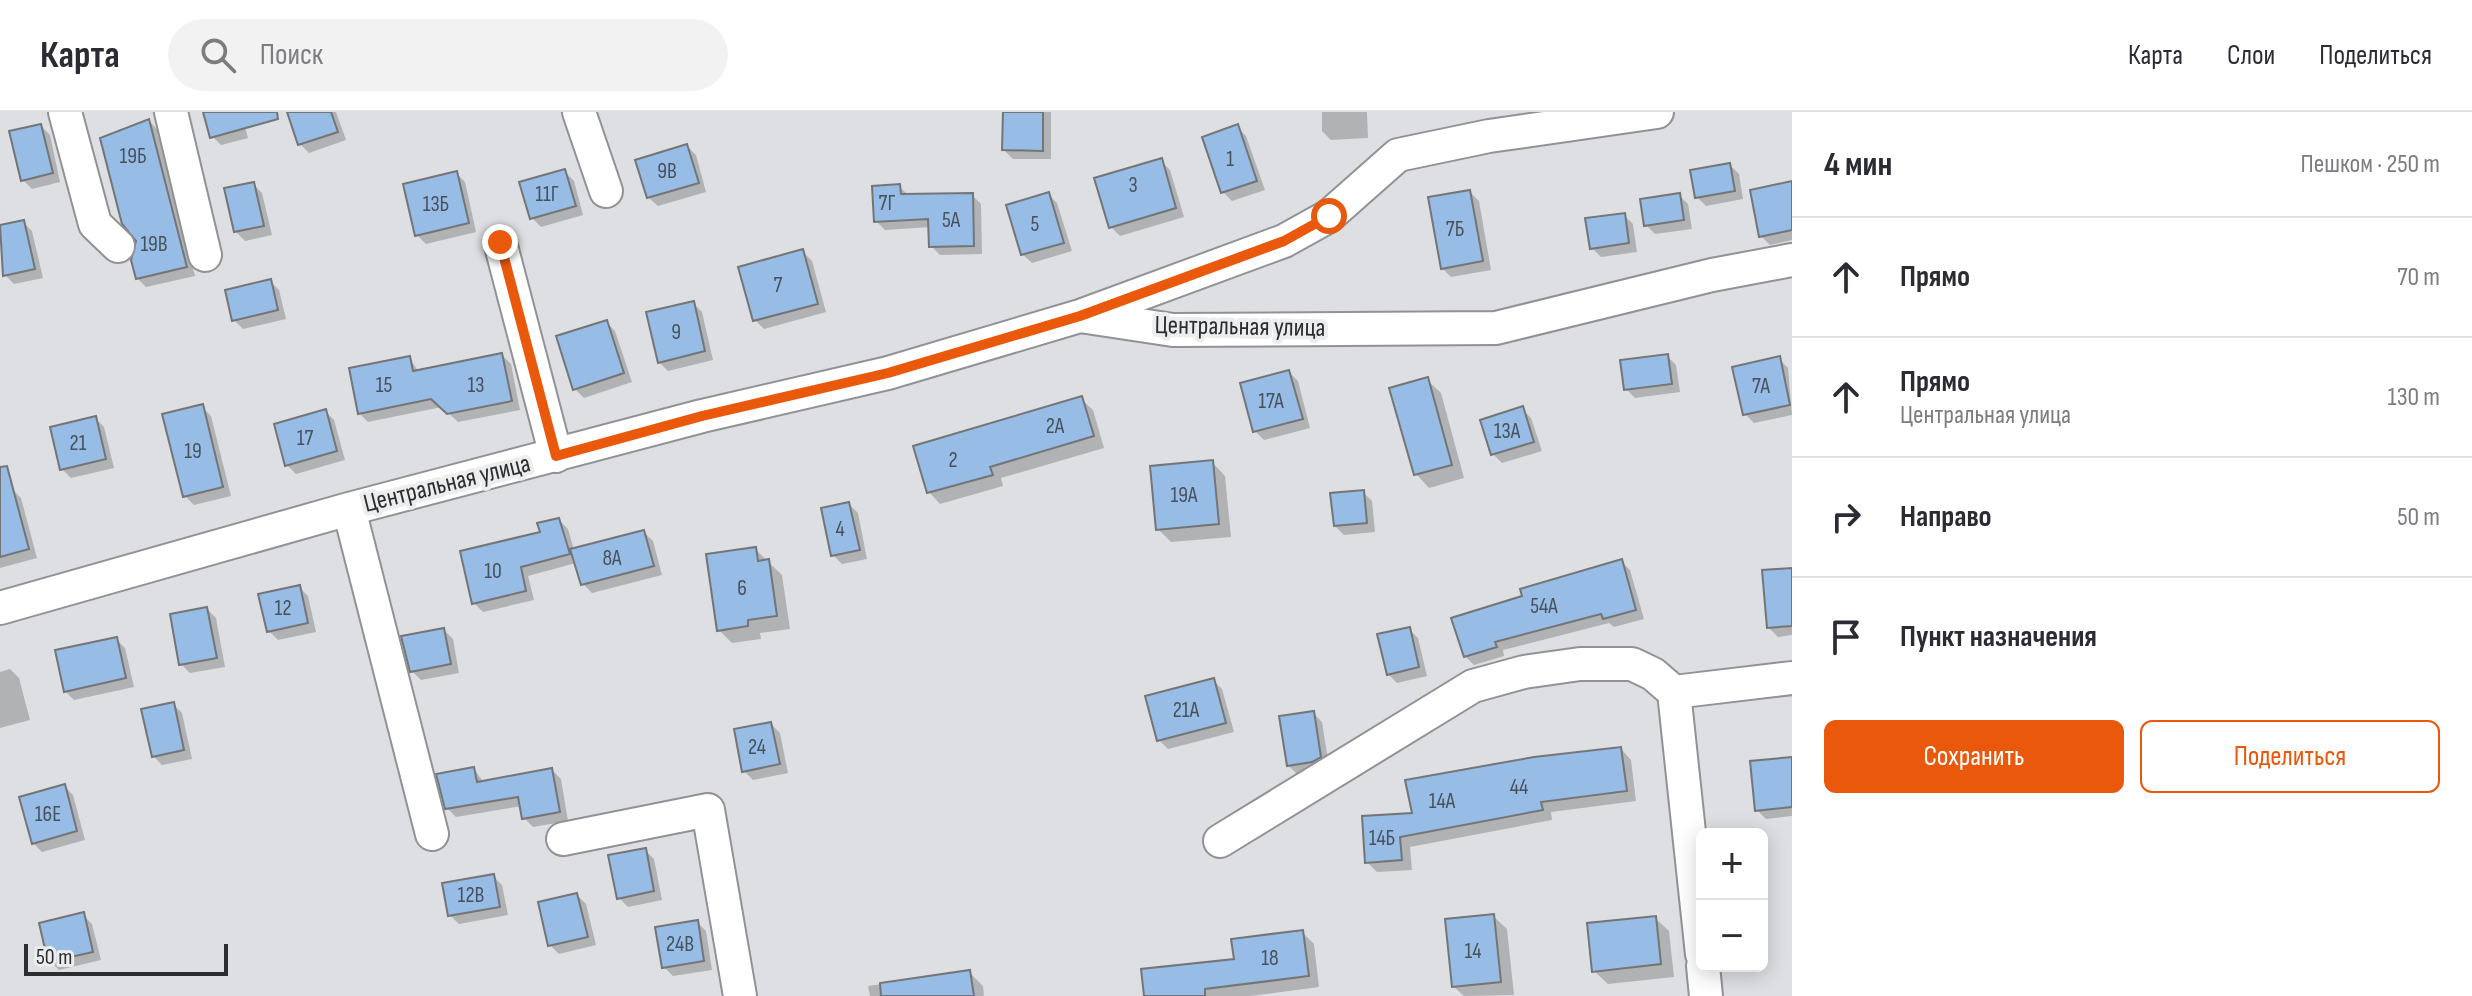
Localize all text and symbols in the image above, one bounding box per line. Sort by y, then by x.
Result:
search box [168,19,728,91]
text: Карта [40,33,120,78]
icon: search [196,33,240,77]
text: Поиск [260,37,323,73]
text: Карта [2128,39,2183,72]
text: Слои [2227,39,2275,72]
text: Поделиться [2319,39,2432,72]
house number: 19Б [119,143,147,170]
text: 4 мин [1824,144,1892,185]
house number: 1 [1226,146,1234,173]
text: Пешком · 250 m [2301,149,2440,180]
house number: 9В [657,158,677,185]
house number: 3 [1128,172,1138,199]
house number: 11Г [535,181,559,208]
house number: 7Г [879,190,895,217]
house number: 13Б [423,191,449,218]
route start [1311,198,1347,234]
house number: 5А [942,207,961,234]
house number: 5 [1031,211,1040,238]
house number: 7Б [1446,216,1464,243]
route end [482,224,518,260]
house number: 19В [140,231,168,258]
icon: ahead [1824,255,1868,299]
text: Прямо [1900,259,1970,295]
text: 70 m [2397,262,2440,293]
house number: 7 [774,272,783,299]
street label: Центральная улица [1154,310,1326,344]
house number: 9 [671,319,681,346]
text: Прямо [1900,364,1970,400]
house number: 15 [376,372,392,399]
house number: 13 [468,372,484,399]
house number: 7А [1752,373,1771,400]
icon: ahead [1824,375,1868,419]
text: 130 m [2388,382,2440,413]
house number: 17А [1258,388,1284,415]
text: Центральная улица [1900,400,2071,431]
house number: 2А [1046,413,1065,440]
house number: 13А [1494,418,1521,445]
house number: 17 [297,425,313,452]
house number: 21 [70,430,87,457]
house number: 19 [184,438,202,465]
house number: 2 [948,447,958,474]
street label: Центральная улица [360,448,534,520]
house number: 19А [1171,482,1198,509]
icon: right [1824,495,1868,539]
text: Направо [1900,499,1992,535]
text: 50 m [2397,502,2440,533]
house number: 4 [835,516,845,543]
house number: 8А [602,545,622,572]
house number: 10 [484,558,502,585]
house number: 6 [737,575,747,602]
house number: 54А [1530,593,1558,620]
house number: 12 [274,595,292,622]
icon: arrive [1824,615,1868,659]
text: Пункт назначения [1900,619,2097,655]
house number: 21А [1173,697,1200,724]
button: Сохранить [1824,720,2124,793]
button: Поделиться [2140,720,2440,793]
house number: 24 [748,734,766,761]
house number: 44 [1510,774,1528,801]
house number: 14А [1429,788,1456,815]
house number: 16Е [35,801,61,828]
house number: 14Б [1369,825,1395,852]
map controls [1696,828,1768,972]
button: + [1696,828,1768,900]
house number: 12В [458,882,484,909]
button: − [1696,900,1768,972]
house number: 24В [666,931,694,958]
house number: 14 [1465,938,1481,965]
scale bar [24,940,228,976]
text: 50 m [36,944,72,971]
house number: 18 [1261,945,1279,972]

